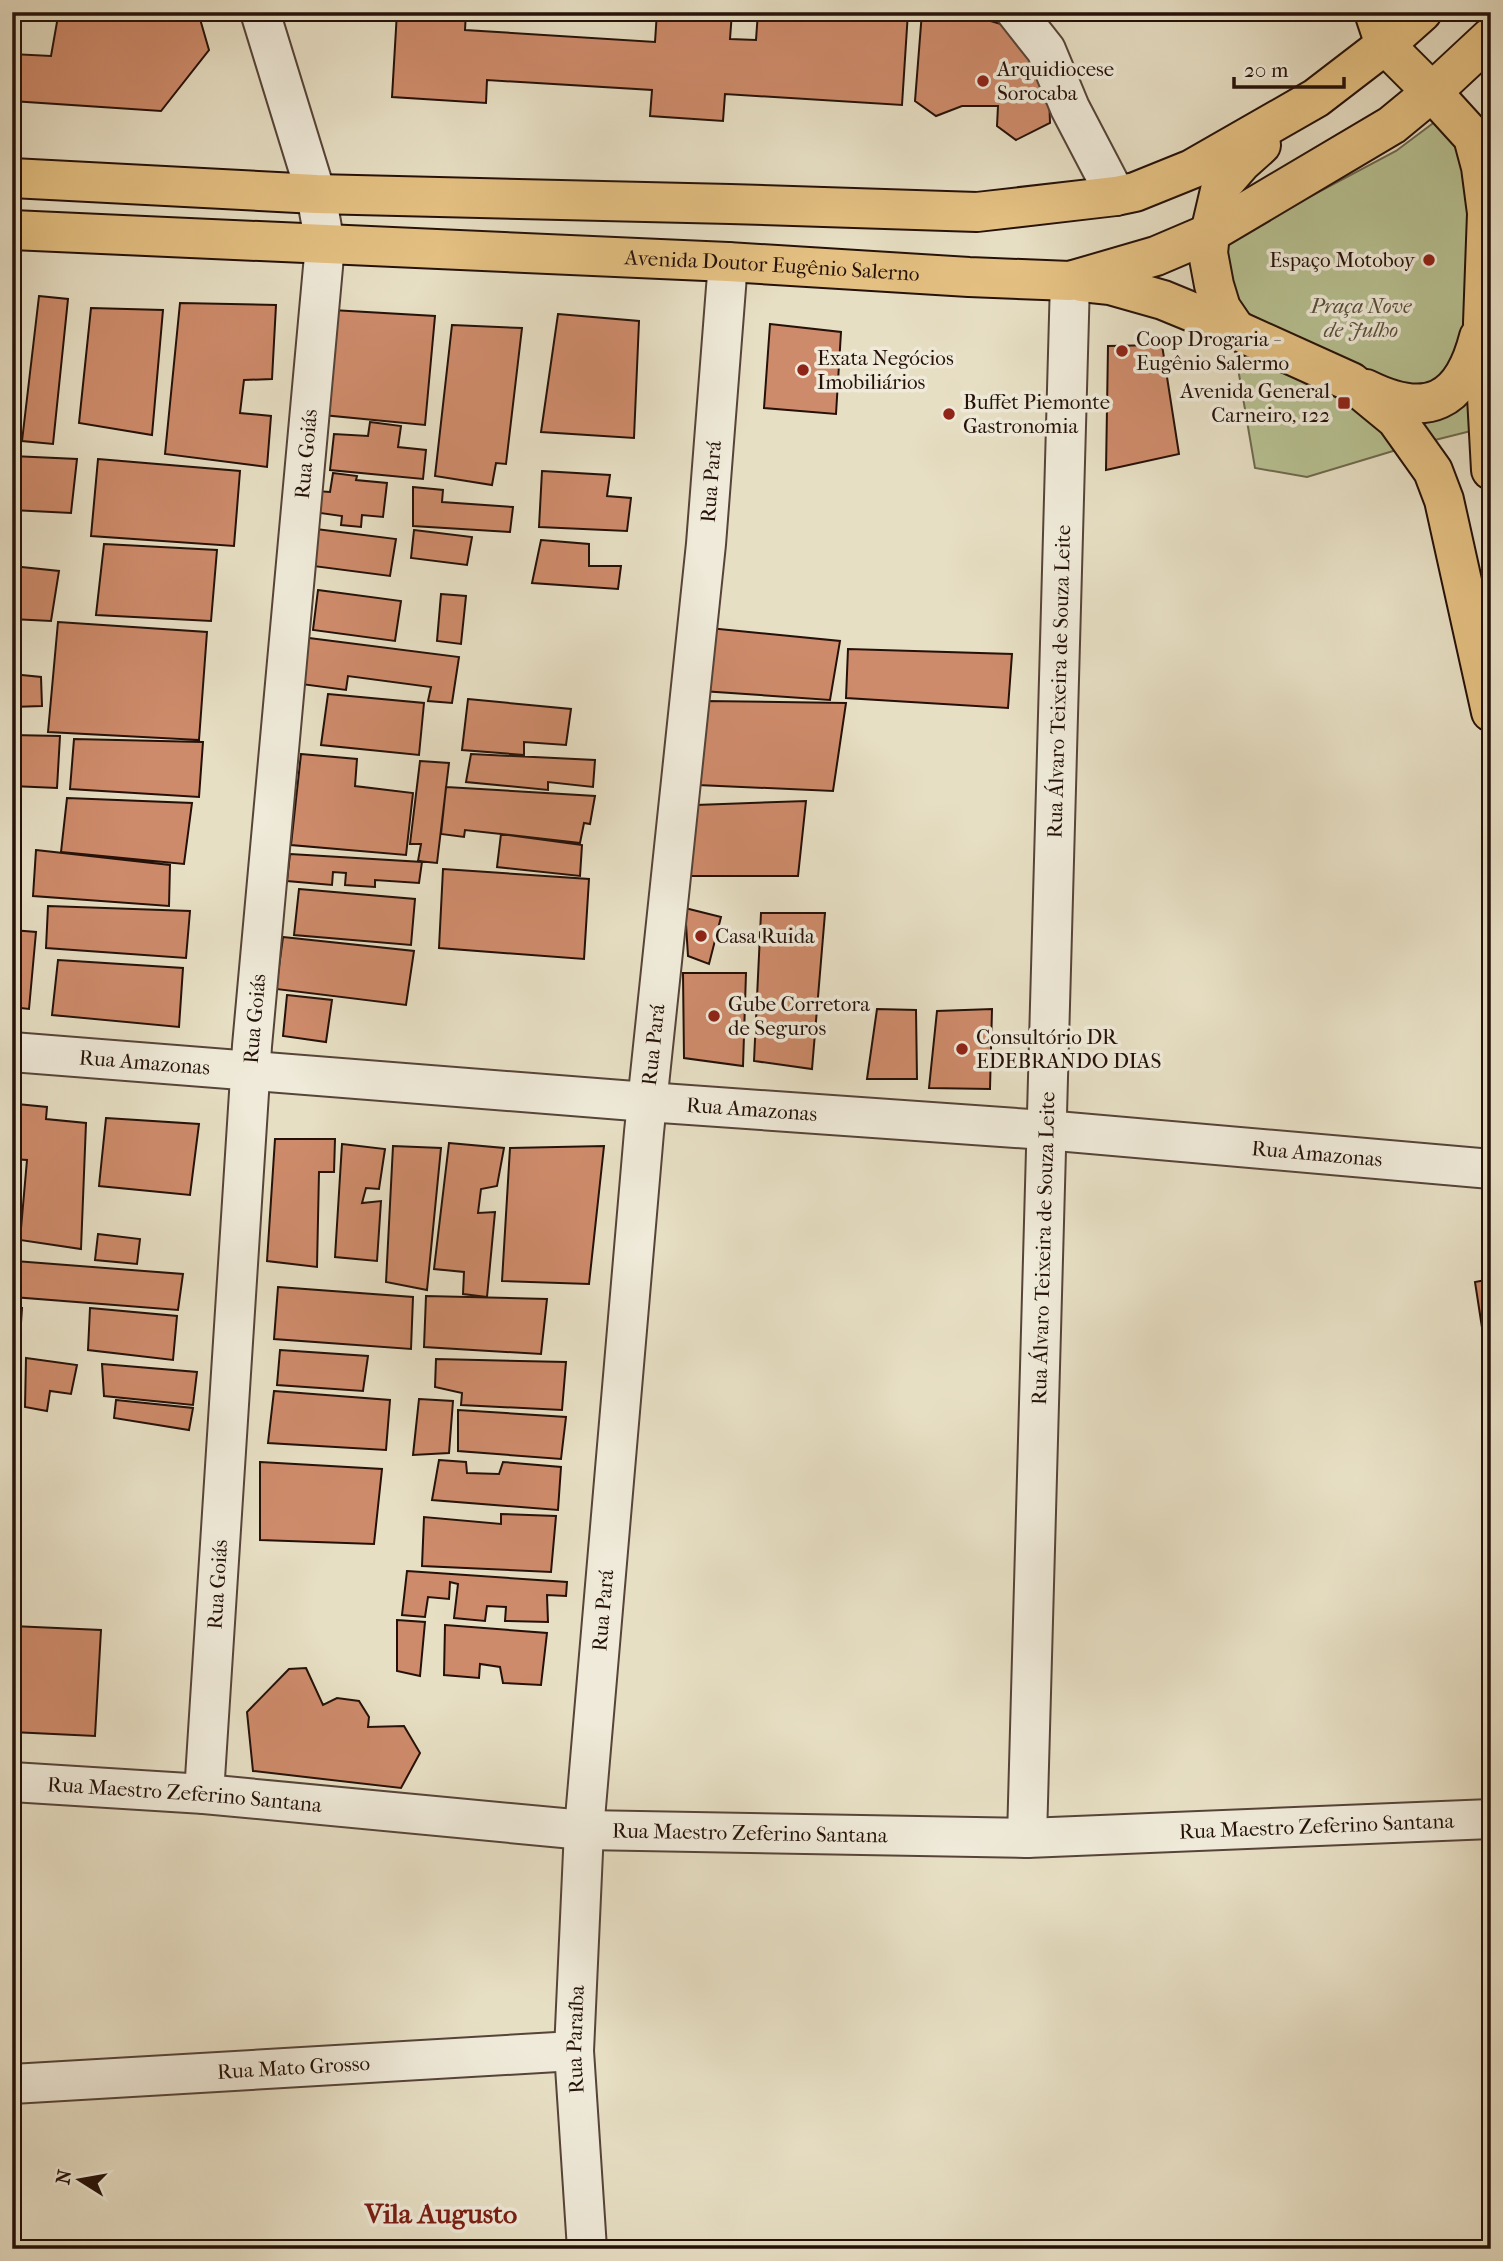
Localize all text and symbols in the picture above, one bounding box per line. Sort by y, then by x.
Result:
scale bar [1234,46,1344,90]
place label: Arquidiocese Sorocaba [996,57,1114,105]
text: 20 m [1244,58,1289,82]
marker: Arquidiocese Sorocaba [975,73,991,89]
street label: Avenida Doutor Eugênio Salerno [623,245,920,286]
place label: Espaço Motoboy [1269,248,1416,272]
marker: Espaço Motoboy [1421,252,1437,268]
park label: Praça Nove de Julho [1310,294,1412,342]
place label: Coop Drogaria - Eugênio Salermo [1136,327,1289,375]
marker: Coop Drogaria - Eugênio Salermo [1114,343,1130,359]
place label: Exata Negócios Imobiliários [817,346,954,394]
marker: Exata Negócios Imobiliários [795,362,811,378]
place label: Avenida General Carneiro, 122 [1179,379,1330,427]
place label: Buffet Piemonte Gastronomia [963,390,1110,438]
marker: Avenida General Carneiro, 122 [1336,395,1352,411]
marker: Buffet Piemonte Gastronomia [941,406,957,422]
street label: Rua Goiás [290,408,322,500]
street label: Rua Pará [696,440,726,523]
street label: Rua Álvaro Teixeira de Souza Leite [1043,524,1075,839]
place label: Casa Ruida [715,924,815,948]
marker: Casa Ruida [693,928,709,944]
street label: Rua Goiás [239,972,271,1064]
place label: Gube Corretora de Seguros [728,992,870,1040]
street label: Rua Pará [637,1002,669,1087]
marker: Gube Corretora de Seguros [706,1008,722,1024]
place label: Consultório DR EDEBRANDO DIAS [976,1025,1161,1073]
marker: Consultório DR EDEBRANDO DIAS [954,1041,970,1057]
street label: Rua Amazonas [78,1045,211,1080]
street label: Rua Álvaro Teixeira de Souza Leite [1027,1091,1060,1405]
street label: Rua Amazonas [685,1093,818,1126]
street label: Rua Amazonas [1251,1136,1384,1171]
street label: Rua Goiás [203,1538,232,1630]
street label: Rua Pará [587,1568,618,1652]
street label: Rua Maestro Zeferino Santana [46,1772,323,1817]
street label: Rua Maestro Zeferino Santana [1179,1809,1455,1844]
street label: Rua Maestro Zeferino Santana [612,1819,888,1847]
street label: Rua Paraíba [562,1984,589,2094]
street label: Rua Mato Grosso [216,2051,371,2084]
north arrow [46,2146,116,2216]
text: N [52,2167,77,2186]
district label: Vila Augusto [364,2197,517,2230]

